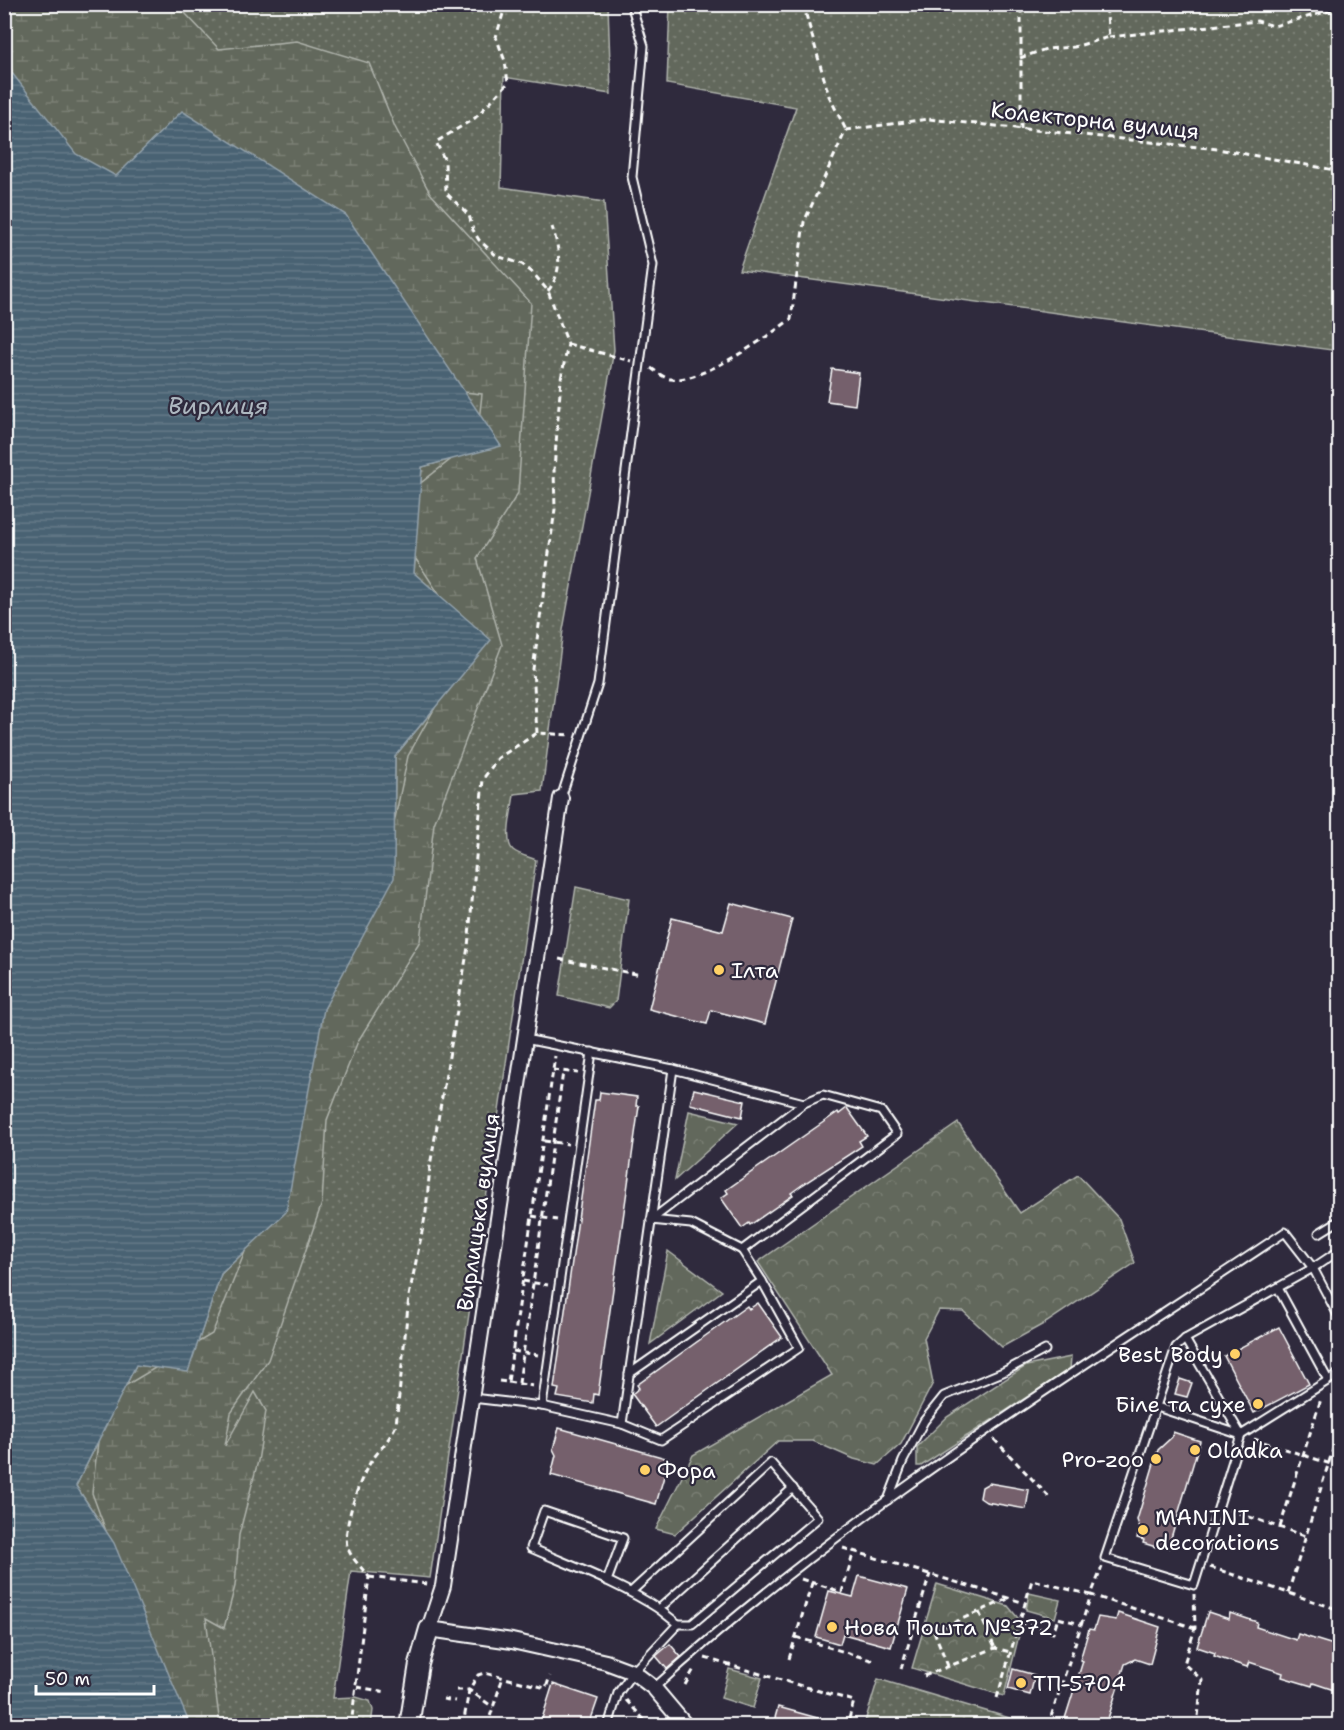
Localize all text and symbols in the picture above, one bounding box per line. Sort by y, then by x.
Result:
street label: Колекторна вулиця [989,95,1201,146]
water label: Вирлиця [168,390,268,422]
place label: Ілта [731,956,779,985]
marker: Ілта [712,963,726,977]
street label: Вирлицька вулиця [450,1111,507,1313]
place label: Best Body [1118,1340,1223,1369]
marker: Best Body [1228,1347,1242,1361]
place label: Біле та сухе [1115,1390,1246,1419]
marker: Біле та сухе [1251,1397,1265,1411]
place label: Oladka [1207,1436,1283,1465]
marker: Oladka [1188,1443,1202,1457]
place label: Pro-zoo [1062,1445,1144,1474]
marker: Pro-zoo [1149,1452,1163,1466]
place label: Фора [657,1456,716,1485]
marker: Фора [638,1463,652,1477]
place label: MANINI decorations [1155,1503,1280,1557]
marker: MANINI decorations [1136,1523,1150,1537]
place label: Нова Пошта №372 [844,1613,1053,1642]
marker: Нова Пошта №372 [825,1620,839,1634]
scale bar [36,1658,154,1696]
text: 50 m [45,1667,90,1691]
place label: ТП-5704 [1033,1669,1126,1698]
marker: ТП-5704 [1014,1676,1028,1690]

